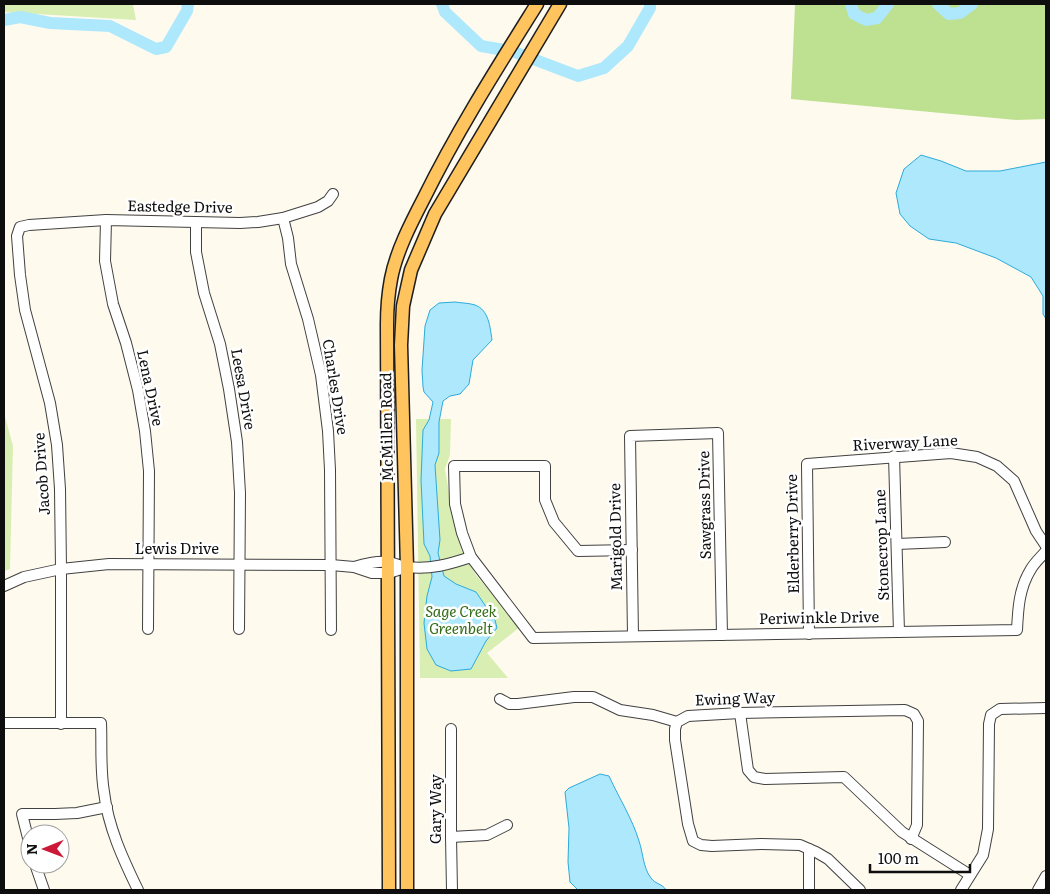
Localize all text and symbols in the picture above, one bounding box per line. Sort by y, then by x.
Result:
street label: Eastedge Drive [127,193,233,218]
street label: Charles Drive [318,337,355,436]
street label: Leesa Drive [226,346,263,431]
street label: Lena Drive [132,347,171,428]
street label: McMillen Road [373,372,398,482]
street label: Riverway Lane [852,427,958,456]
street label: Jacob Drive [26,432,55,516]
street label: Sawgrass Drive [691,450,716,559]
street label: Elderberry Drive [779,474,804,594]
street label: Marigold Drive [602,483,627,591]
street label: Stonecrop Lane [867,489,894,601]
street label: Lewis Drive [135,536,219,559]
park label: Sage Creek Greenbelt [425,599,498,639]
street label: Periwinkle Drive [759,604,880,629]
street label: Ewing Way [694,685,776,710]
street label: Gary Way [423,774,446,844]
north arrow [20,824,70,874]
scale bar [870,842,970,874]
text: N [21,843,41,855]
text: 100 m [878,846,919,869]

